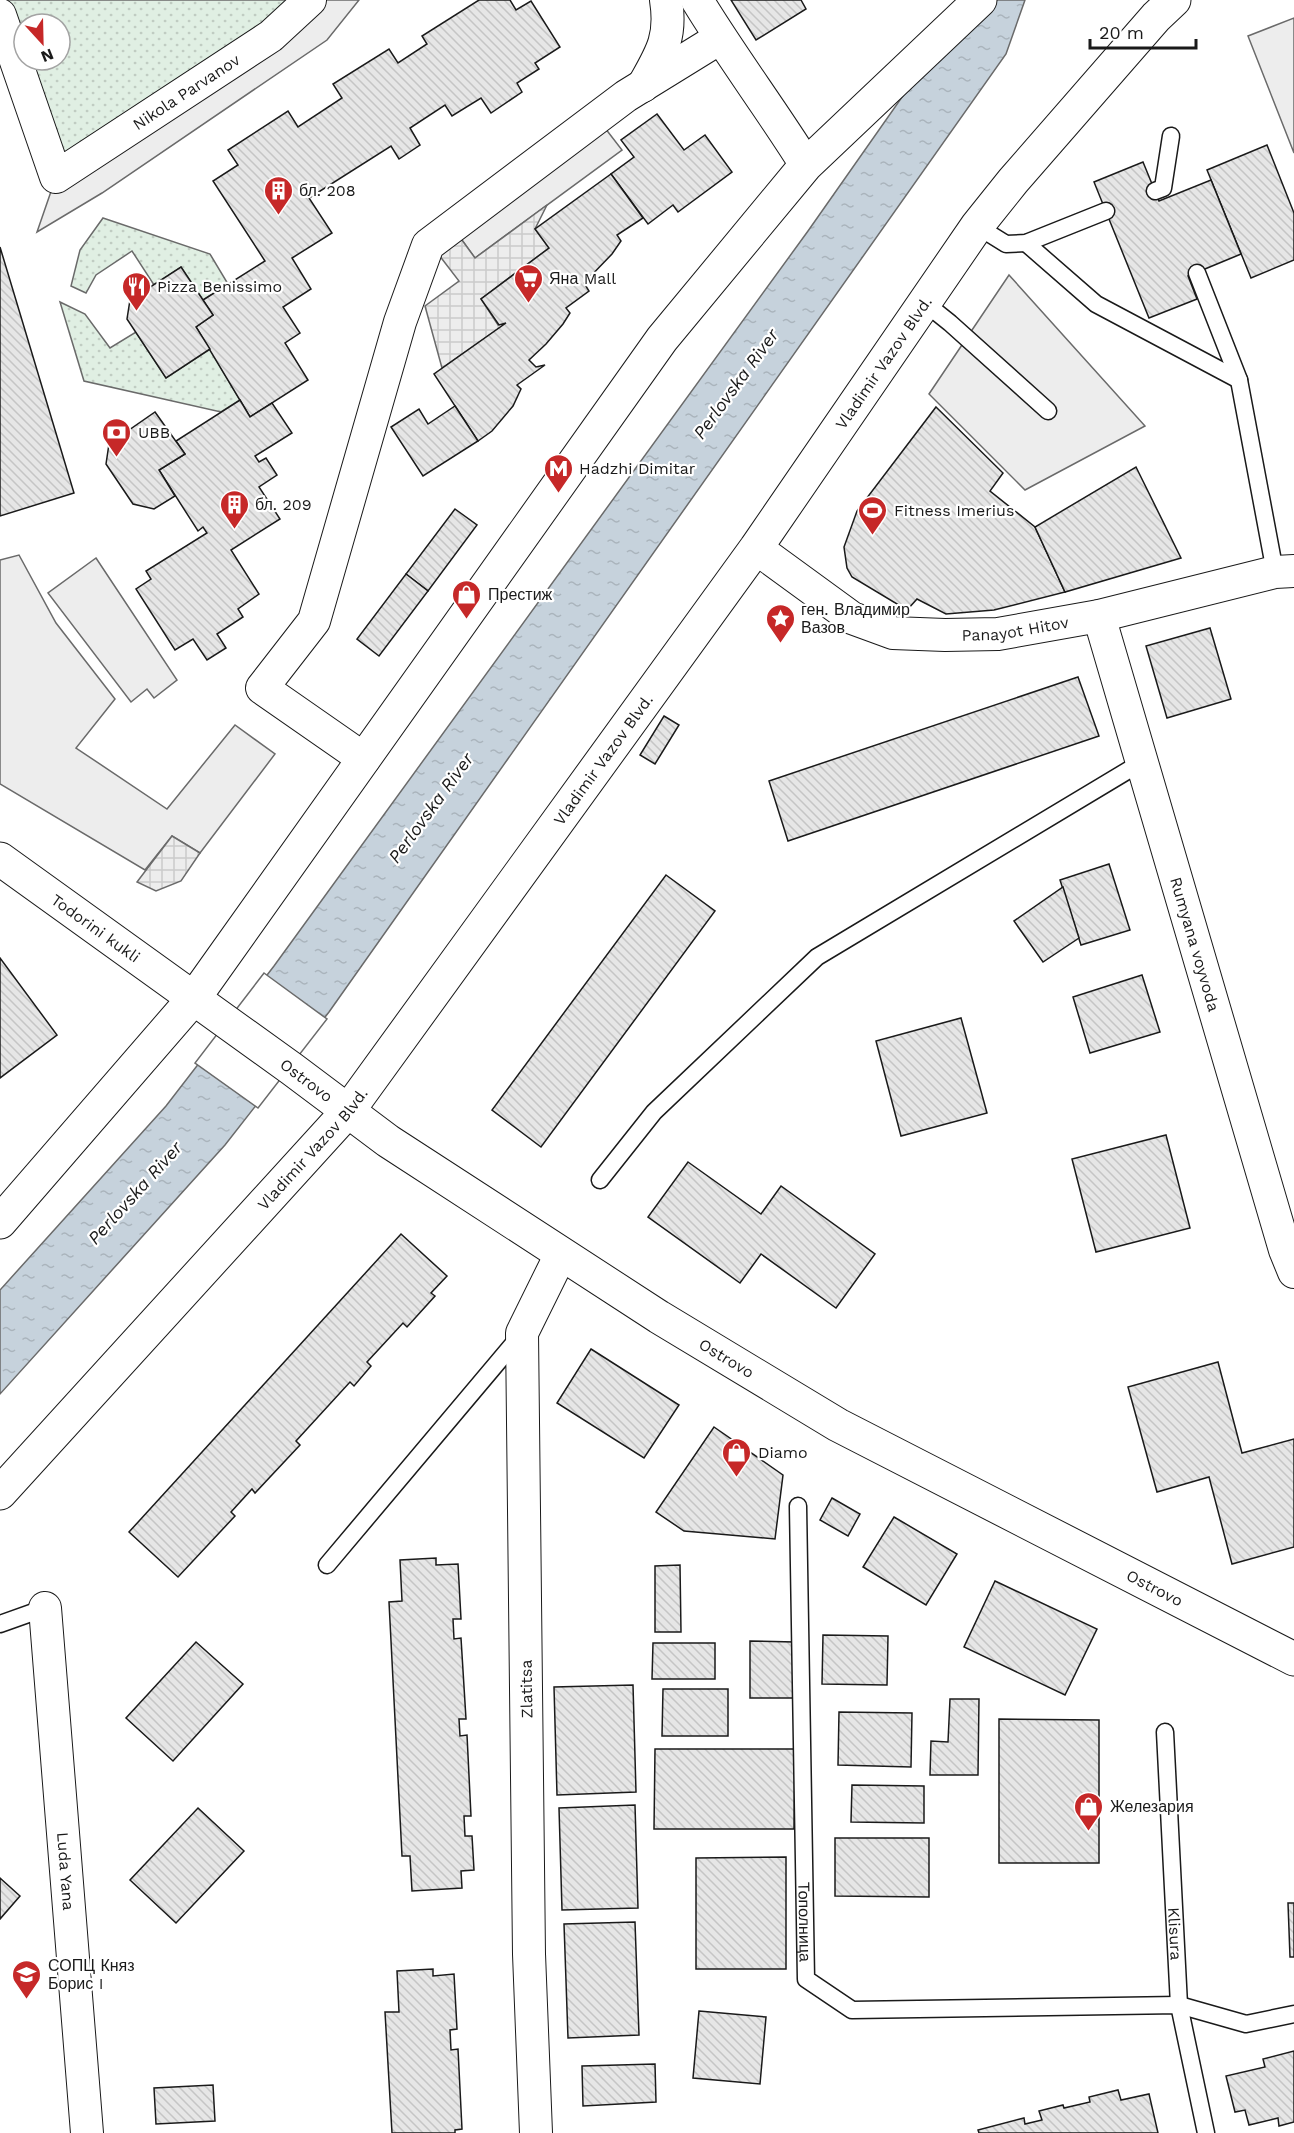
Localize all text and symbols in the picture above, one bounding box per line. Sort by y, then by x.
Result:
north arrow [12,12,72,72]
scale bar [1090,12,1196,50]
text: 20 m [1099,22,1144,43]
text: N [38,44,56,66]
street label: Nikola Parvanov [129,50,244,134]
building icon: бл. 208 [262,174,294,216]
place label: бл. 208 [299,181,356,200]
supermarket icon: Яна Mall [512,262,544,304]
place label: Яна Mall [549,269,616,288]
restaurant icon: Pizza Benissimo [120,270,152,312]
place label: Pizza Benissimo [157,277,282,296]
street label: Vladimir Vazov Blvd. [832,293,936,433]
water label: Perlovska River [689,324,783,443]
bank icon: UBB [101,416,133,458]
place label: UBB [138,423,170,442]
metro station icon: Hadzhi Dimitar [542,452,574,494]
place label: Hadzhi Dimitar [579,459,696,478]
building icon: бл. 209 [218,488,250,530]
sports icon: Fitness Imerius [857,494,889,536]
place label: бл. 209 [255,495,312,514]
place label: Fitness Imerius [894,501,1014,520]
shop icon: Престиж [451,578,483,620]
place label: Престиж [488,585,553,604]
place label: ген. Владимир Вазов [801,600,910,637]
place icon: ген. Владимир Вазов [764,602,796,644]
street label: Panayot Hitov [961,612,1071,645]
street label: Vladimir Vazov Blvd. [550,691,657,829]
water label: Perlovska River [384,748,478,867]
street label: Rumyana voyvoda [1166,875,1224,1014]
street label: Todorini kukli [47,890,144,967]
street label: Ostrovo [276,1055,336,1106]
street label: Vladimir Vazov Blvd. [254,1084,372,1214]
water label: Perlovska River [83,1136,187,1248]
street label: Ostrovo [696,1334,758,1382]
shop icon: Diamo [721,1436,753,1478]
place label: Diamo [758,1443,808,1462]
street label: Ostrovo [1123,1566,1186,1610]
street label: Zlatitsa [516,1659,537,1719]
shop icon: Железария [1073,1790,1105,1832]
place label: Железария [1110,1797,1194,1816]
street label: Luda Yana [53,1831,78,1911]
street label: Тополница [794,1882,815,1962]
street label: Klisura [1164,1907,1186,1961]
place label: СОПЦ Княз Борис I [48,1956,135,1993]
school or university icon: СОПЦ Княз Борис I [11,1958,43,2000]

